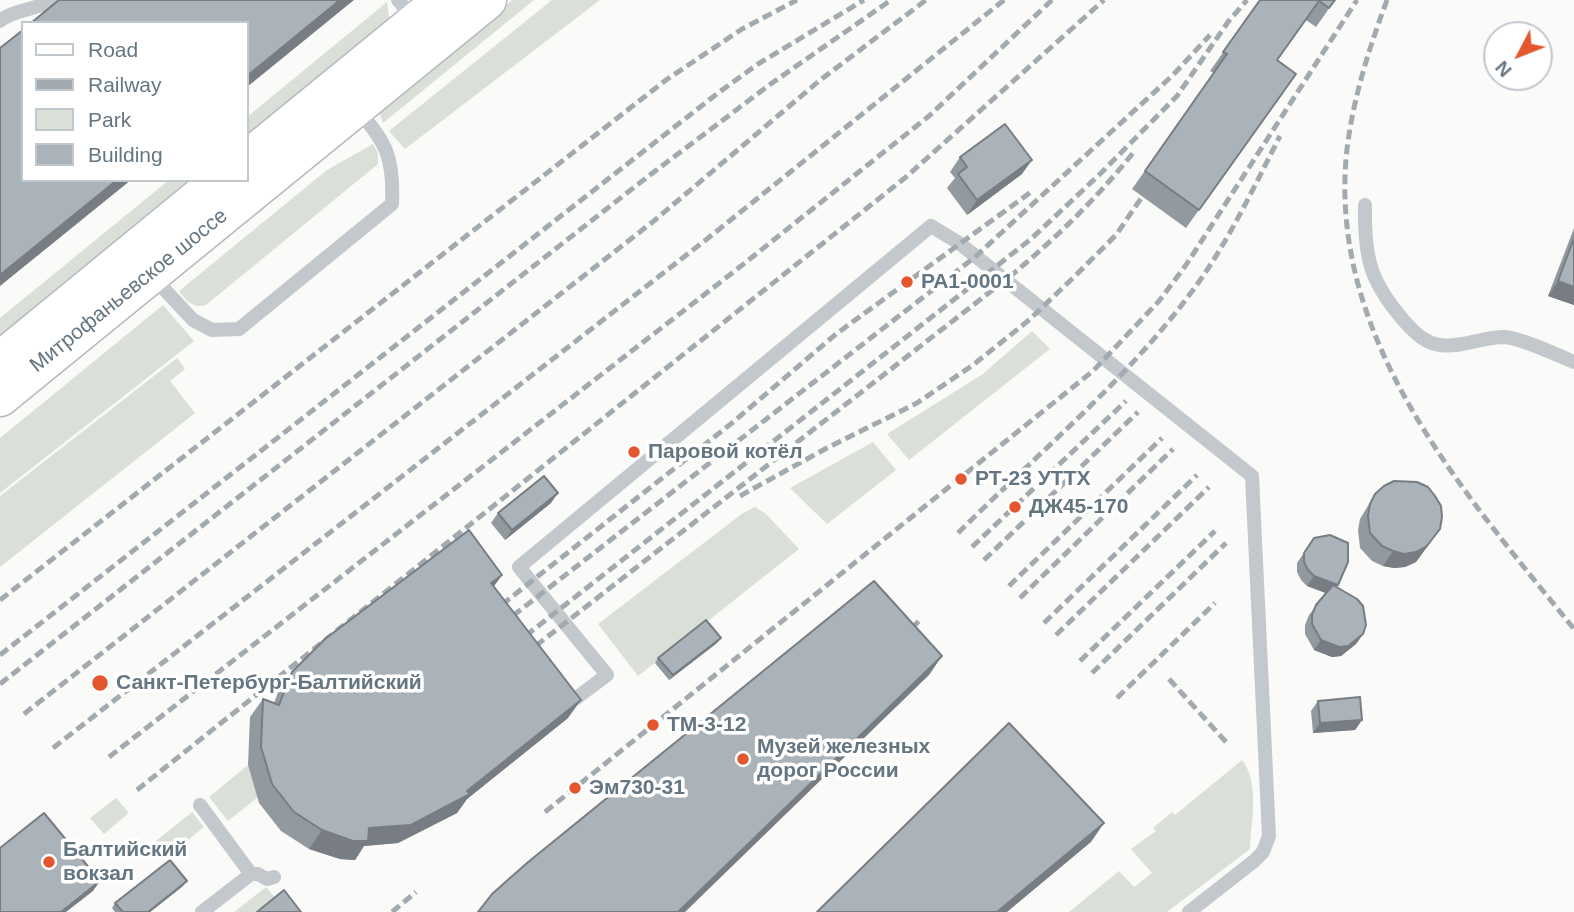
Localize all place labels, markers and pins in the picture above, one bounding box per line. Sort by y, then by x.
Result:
place label: РА1-0001 [921,269,1014,295]
marker: РА1-0001 [899,274,915,290]
place label: Паровой котёл [648,439,802,465]
marker: Паровой котёл [626,444,642,460]
place label: РТ-23 УТТХ [975,466,1090,492]
marker: РТ-23 УТТХ [953,471,969,487]
place label: ДЖ45-170 [1029,494,1128,520]
marker: ДЖ45-170 [1007,499,1023,515]
place label: Санкт-Петербург-Балтийский [116,670,422,696]
marker: Санкт-Петербург-Балтийский [90,673,110,693]
place label: ТМ-3-12 [667,712,746,738]
marker: ТМ-3-12 [645,717,661,733]
place label: Музей железных дорог России [757,734,930,784]
marker: Музей железных дорог России [735,751,751,767]
place label: Эм730-31 [589,775,685,801]
marker: Эм730-31 [567,780,583,796]
place label: Балтийский вокзал [63,837,187,887]
marker: Балтийский вокзал [41,854,57,870]

